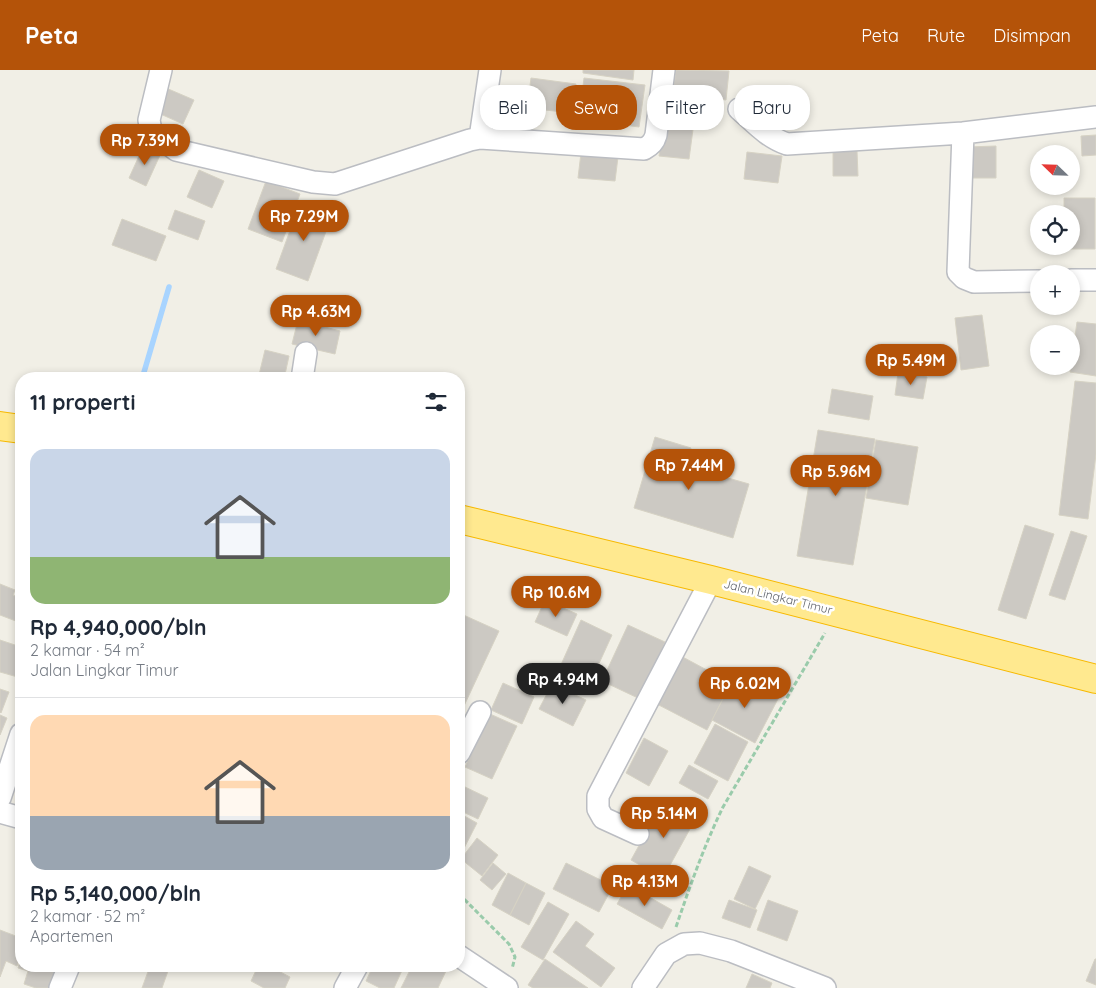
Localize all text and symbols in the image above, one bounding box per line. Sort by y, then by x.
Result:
text: Peta [25,20,78,50]
text: Peta [861,24,899,47]
text: Rute [927,24,965,47]
text: Disimpan [993,24,1071,47]
chip: Beli [480,85,546,130]
chip: Sewa [556,85,637,130]
chip: Filter [647,85,724,130]
chip: Baru [734,85,810,130]
pin: Rp 7.39M [93,124,197,166]
text: Rp 7.39M [111,130,179,150]
north arrow [1030,145,1080,195]
map controls [1030,145,1080,375]
pin: Rp 7.29M [252,200,356,242]
button: locate [1030,205,1080,255]
text: Rp 7.29M [270,206,338,226]
button: + [1030,265,1080,315]
pin: Rp 4.63M [264,294,368,337]
text: Rp 4.63M [281,301,351,321]
button: − [1030,325,1080,375]
pin: Rp 5.49M [859,344,963,386]
text: Rp 5.49M [877,350,945,370]
icon: filters [422,388,450,416]
text: 11 properti [30,389,135,415]
pin: Rp 7.44M [637,448,741,491]
pin: Rp 5.96M [784,454,888,497]
text: Rp 7.44M [655,455,723,475]
text: Rp 5.96M [801,461,871,481]
icon: home [195,482,285,572]
pin: Rp 10.6M [504,576,608,618]
street label: Jalan Lingkar Timur [722,576,834,617]
text: Rp 10.6M [522,582,590,602]
text: Rp 4,940,000/bln [30,614,207,640]
text: 2 kamar · 54 m² [30,640,145,660]
text: Jalan Lingkar Timur [30,660,179,680]
pin: Rp 4.94M [511,662,615,705]
pin: Rp 6.02M [693,666,797,709]
text: Rp 4.94M [528,669,598,689]
text: Rp 6.02M [710,673,780,693]
icon: home [195,747,285,837]
pin: Rp 5.14M [612,796,716,839]
text: Rp 5.14M [631,803,697,823]
pin: Rp 4.13M [593,864,697,907]
text: Rp 4.13M [612,871,678,891]
text: Rp 5,140,000/bln [30,880,201,906]
text: 2 kamar · 52 m² [30,906,145,926]
text: Apartemen [30,926,113,946]

